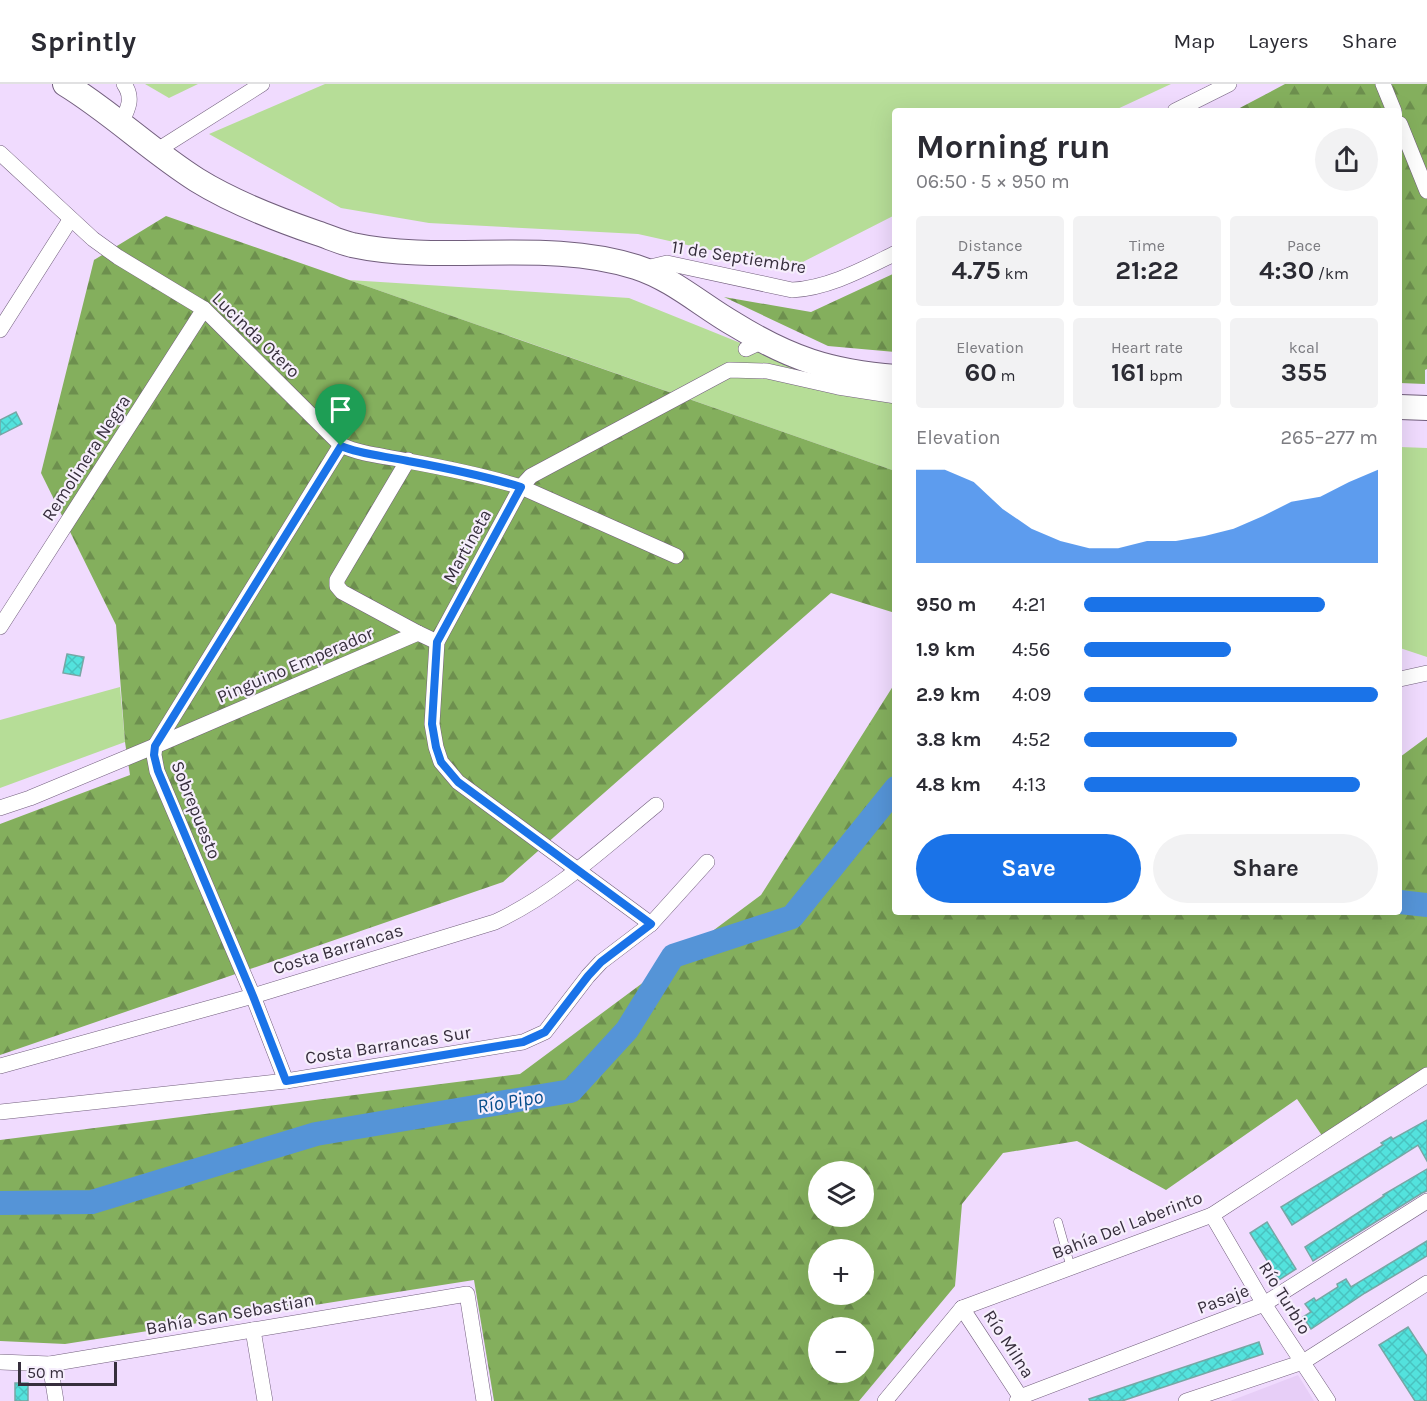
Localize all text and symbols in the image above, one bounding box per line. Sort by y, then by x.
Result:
text: Sprintly [30,25,136,58]
text: Map [1173,29,1215,53]
text: Layers [1248,29,1309,53]
text: Share [1342,29,1397,53]
text: Morning run [916,128,1110,166]
button: share [1315,128,1378,191]
text: 06:50 · 5 × 950 m [916,170,1070,193]
street label: 11 de Septiembre [670,236,808,278]
text: Distance [958,236,1022,255]
text: Time [1129,236,1165,255]
text: Pace [1287,236,1321,255]
text: 4.75 [952,255,1001,286]
text: 21:22 [1115,255,1179,286]
text: 4:30 [1259,255,1314,286]
text: km [1001,264,1028,283]
text: /km [1314,264,1349,283]
street label: Lucinda Otero [207,288,305,382]
text: Elevation [956,338,1024,357]
text: Heart rate [1111,338,1183,357]
text: kcal [1289,338,1319,357]
text: 60 [964,357,997,388]
text: 161 [1111,357,1145,388]
text: 355 [1281,357,1327,388]
text: m [997,366,1016,385]
text: bpm [1145,366,1183,385]
pin [315,384,366,446]
street label: Remolinera Negra [37,391,135,525]
icon: arrive [324,393,357,426]
text: Elevation [916,426,1001,449]
text: 265–277 m [1280,426,1378,449]
street label: Martineta [438,505,496,587]
text: 950 m [916,593,977,616]
text: 4:21 [1012,593,1046,616]
street label: Pinguino Emperador [214,622,377,708]
text: 1.9 km [916,638,976,661]
text: 4:56 [1012,638,1051,661]
text: 2.9 km [916,683,980,706]
text: 4:09 [1012,683,1051,706]
text: 3.8 km [916,728,982,751]
text: 4:52 [1012,728,1051,751]
street label: Sobrepuesto [166,758,226,862]
text: 4.8 km [916,773,981,796]
text: 4:13 [1012,773,1046,796]
button: Save [916,834,1141,903]
button: Share [1153,834,1378,903]
street label: Costa Barrancas [270,919,406,979]
street label: Costa Barrancas Sur [304,1021,473,1069]
water label: Río Pipo [475,1085,545,1118]
map controls [808,1161,874,1383]
button: layers [808,1161,874,1227]
street label: Bahía Del Laberinto [1049,1186,1205,1264]
button: + [808,1239,874,1305]
street label: Río Turbio [1254,1258,1316,1338]
street label: Pasaje [1194,1279,1252,1319]
street label: Bahía San Sebastian [144,1288,316,1340]
street label: Río Milna [979,1306,1039,1382]
button: − [808,1317,874,1383]
scale bar [18,1359,117,1386]
text: 50 m [27,1363,64,1382]

